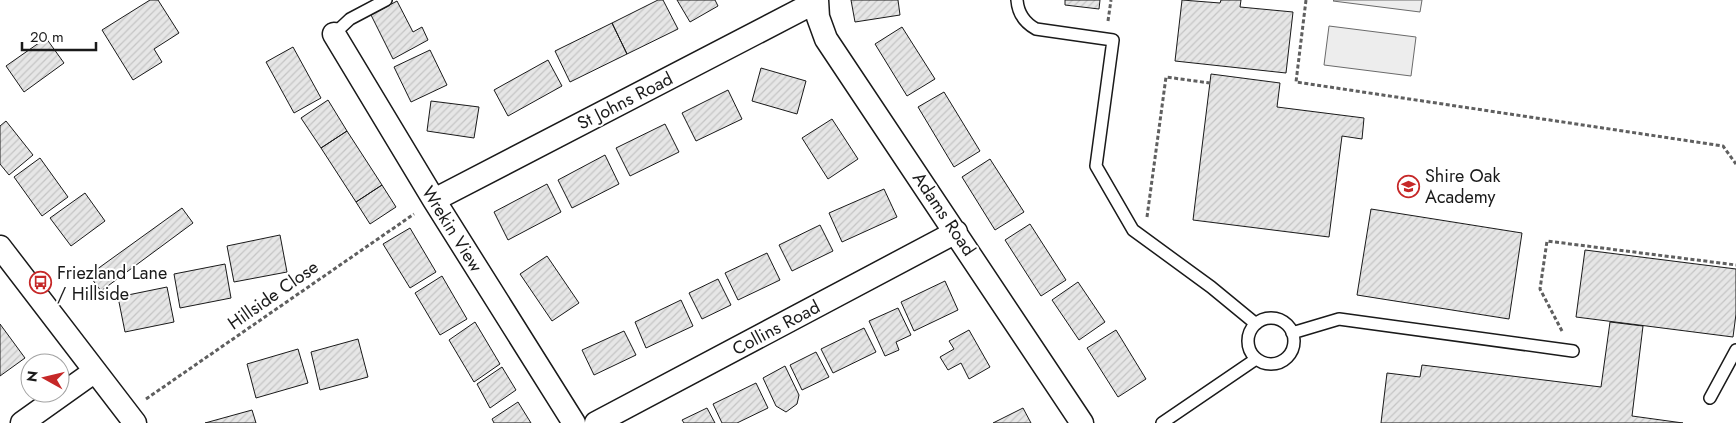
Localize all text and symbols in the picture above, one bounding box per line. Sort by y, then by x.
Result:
scale bar [22,20,96,52]
text: 20 m [30,26,64,48]
street label: St Johns Road [573,66,677,136]
place label: Shire Oak Academy [1425,163,1500,210]
street label: Adams Road [906,167,982,261]
school or university icon: Shire Oak Academy [1397,174,1421,198]
street label: Wrekin View [415,181,489,278]
street label: Hillside Close [222,254,324,336]
place label: Friezland Lane / Hillside [57,260,167,307]
bus stop icon: Friezland Lane / Hillside [29,271,53,295]
street label: Collins Road [727,294,825,362]
north arrow [20,353,70,403]
text: N [21,369,43,383]

